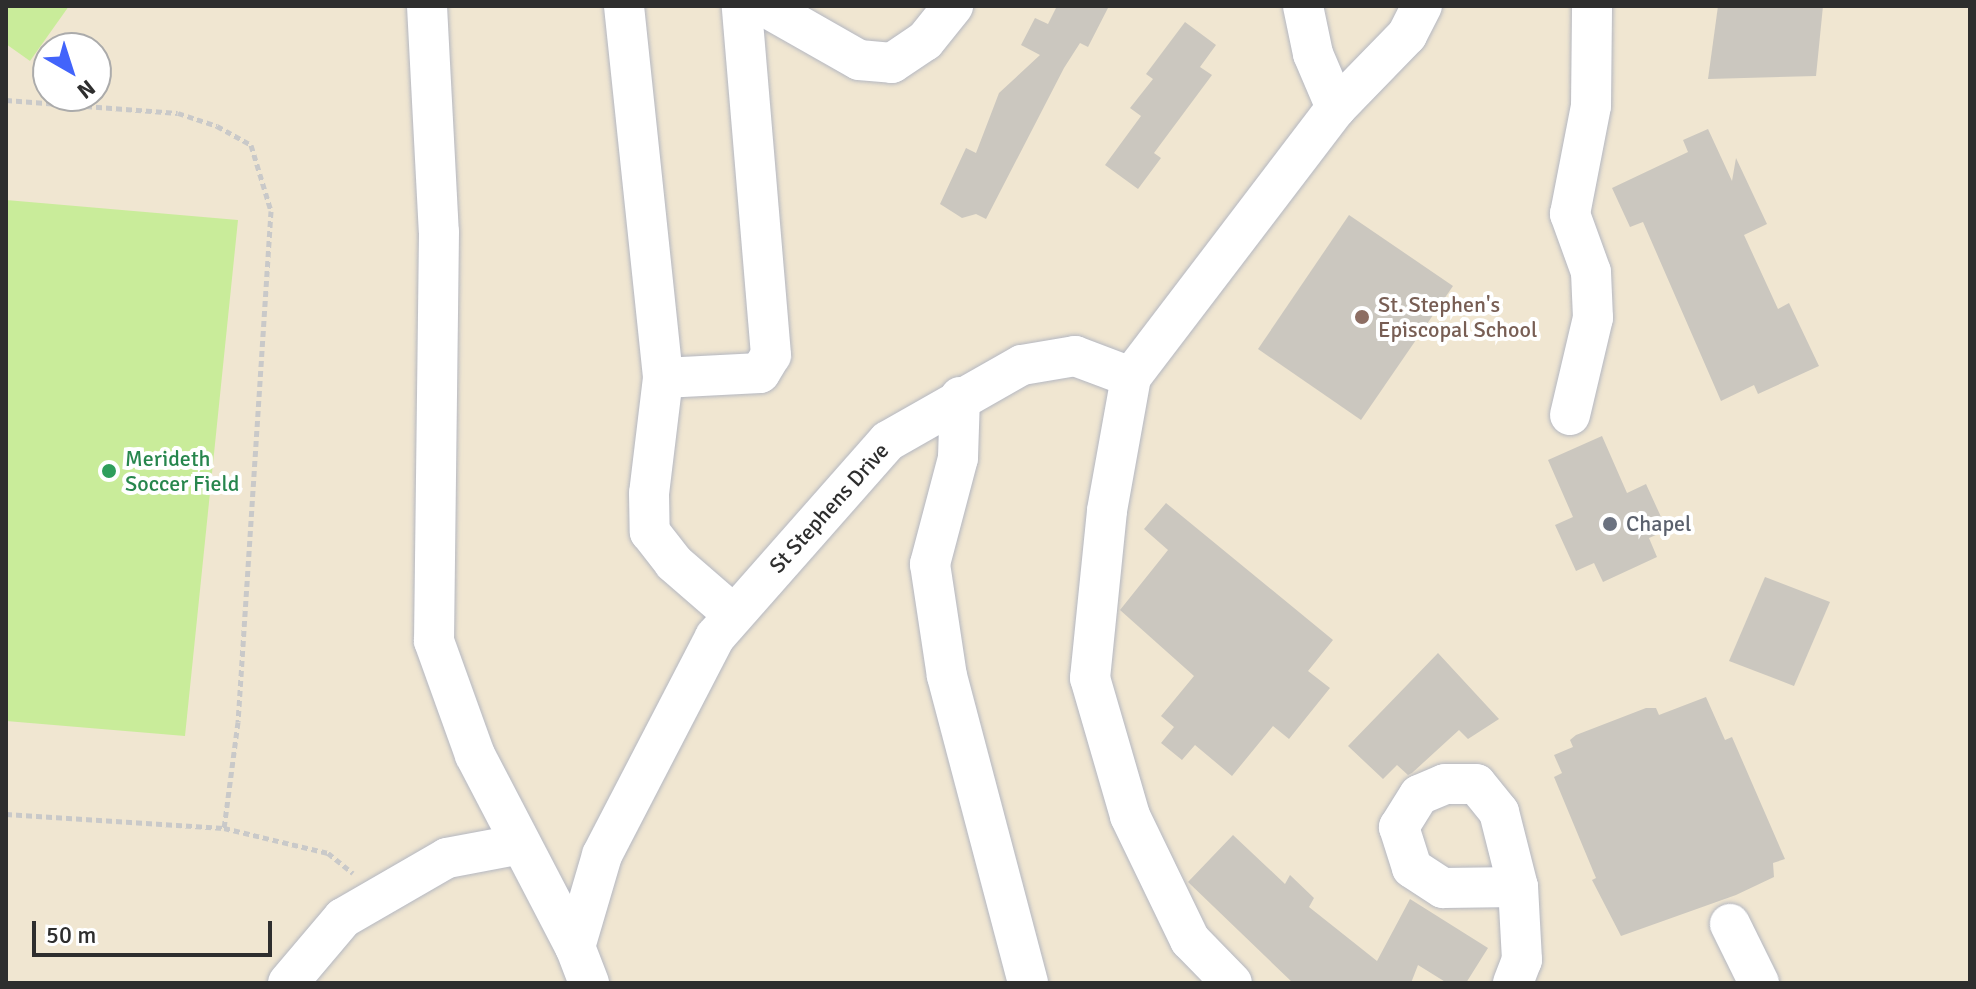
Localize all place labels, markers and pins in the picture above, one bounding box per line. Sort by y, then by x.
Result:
place label: St. Stephen's Episcopal School [1378,291,1537,342]
marker: St. Stephen's Episcopal School [1353,308,1371,326]
place label: Merideth Soccer Field [125,445,240,496]
marker: Merideth Soccer Field [100,462,118,480]
place label: Chapel [1626,511,1692,537]
marker: Chapel [1601,515,1619,533]

